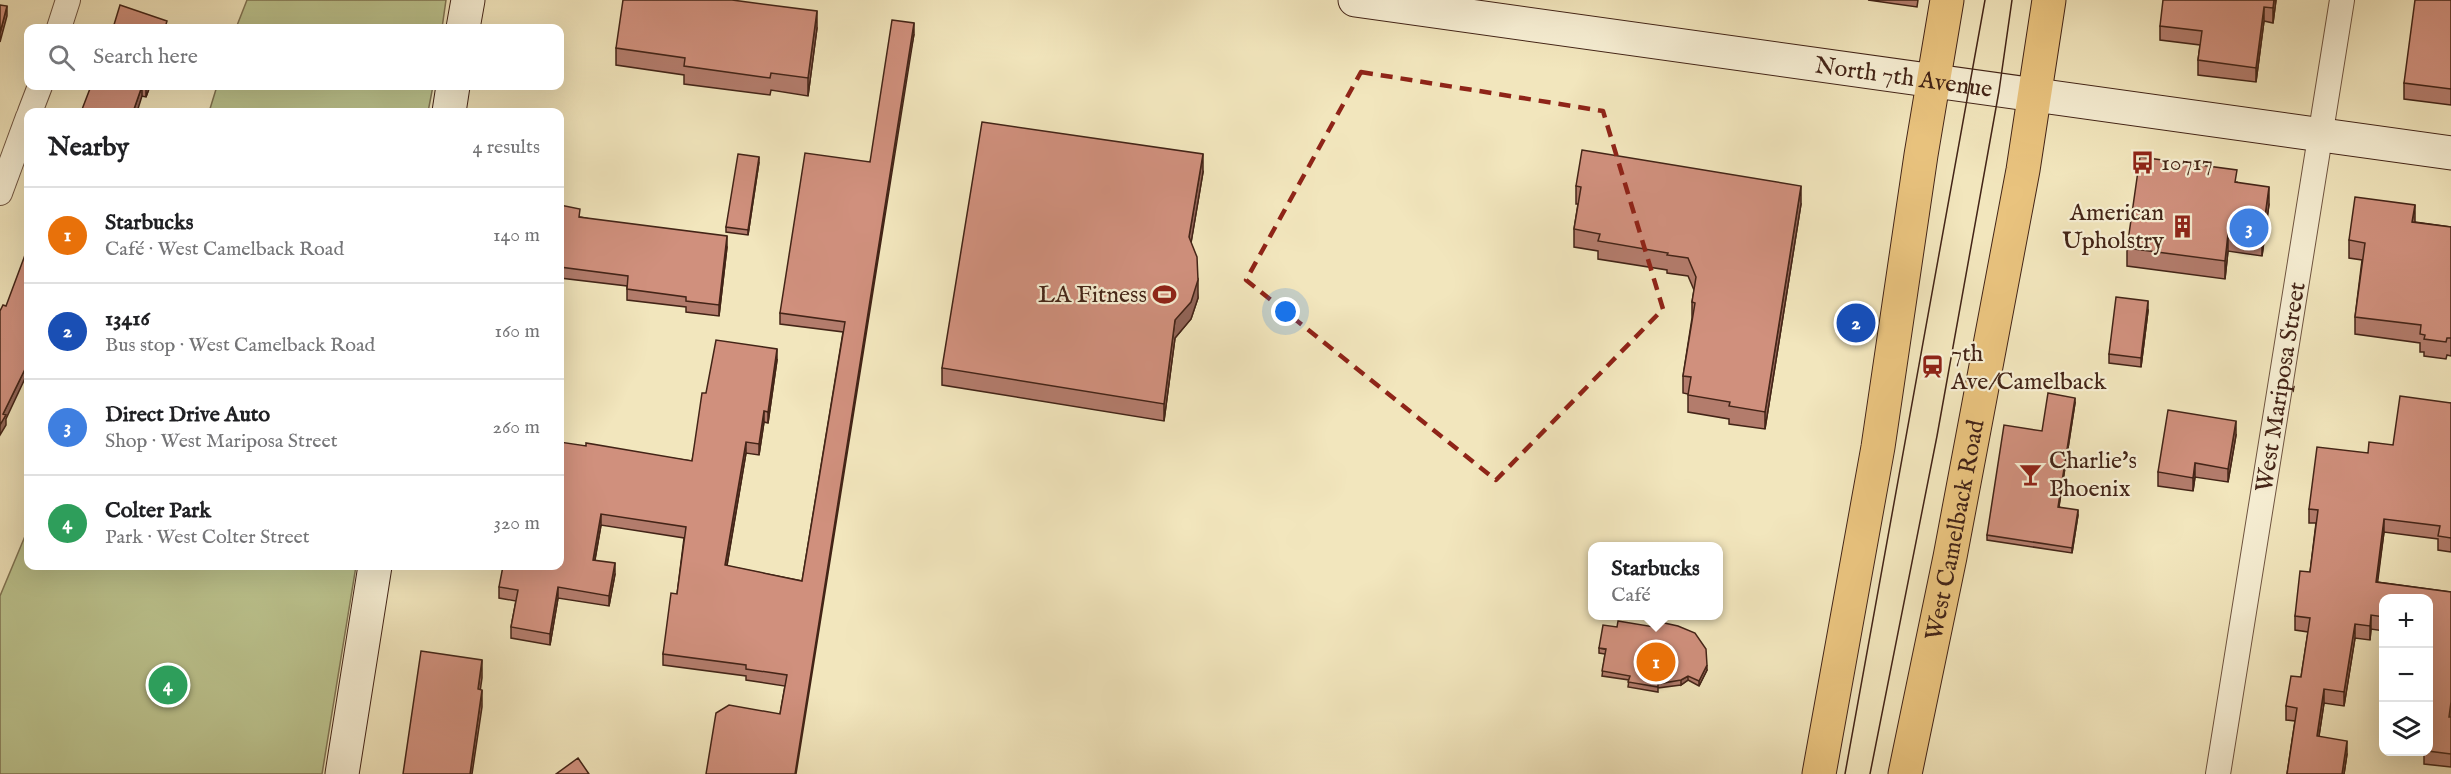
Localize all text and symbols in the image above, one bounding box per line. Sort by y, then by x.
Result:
search box [24,24,564,90]
icon: search [45,41,78,74]
text: Search here [93,43,198,71]
street label: North 7th Avenue [1813,50,1994,106]
text: Nearby [48,131,129,164]
text: 4 results [473,135,540,160]
place label: 10717 [2161,148,2213,179]
bus stop icon: 10717 [2130,149,2156,175]
place label: American Upholstry [2062,198,2164,257]
pin: 3 [2230,206,2268,250]
text: Starbucks [105,209,193,237]
building icon: American Upholstry [2169,213,2195,239]
text: 1 [64,223,71,248]
text: 140 m [493,223,540,248]
text: Café · West Camelback Road [105,237,344,262]
place label: LA Fitness [1038,280,1147,311]
street label: West Mariposa Street [2249,280,2314,495]
sports icon: LA Fitness [1152,281,1178,307]
your location [1271,297,1300,326]
pin: 2 [1836,300,1876,346]
text: 13416 [105,305,150,333]
text: 2 [63,319,72,344]
text: 160 m [494,319,540,344]
text: Bus stop · West Camelback Road [105,333,375,358]
place label: 7th Ave/Camelback [1950,339,2107,398]
station icon: 7th Ave/Camelback [1920,354,1946,380]
text: Direct Drive Auto [105,401,270,429]
text: 3 [64,415,71,440]
text: 260 m [493,415,540,440]
street label: West Camelback Road [1919,417,1993,643]
text: Shop · West Mariposa Street [105,429,338,454]
place label: Charlie's Phoenix [2049,446,2137,505]
bar icon: Charlie's Phoenix [2018,461,2044,487]
text: Colter Park [105,497,211,525]
text: 4 [63,511,72,536]
text: 320 m [494,511,540,536]
text: Park · West Colter Street [105,525,310,550]
popup [1588,542,1723,620]
text: Starbucks [1611,555,1700,583]
text: Café [1611,583,1651,608]
map controls [2379,594,2433,756]
button: + [2379,594,2433,648]
pin: 1 [1636,640,1676,684]
button: − [2379,648,2433,702]
pin: 4 [148,662,188,708]
button: layers [2379,702,2433,756]

